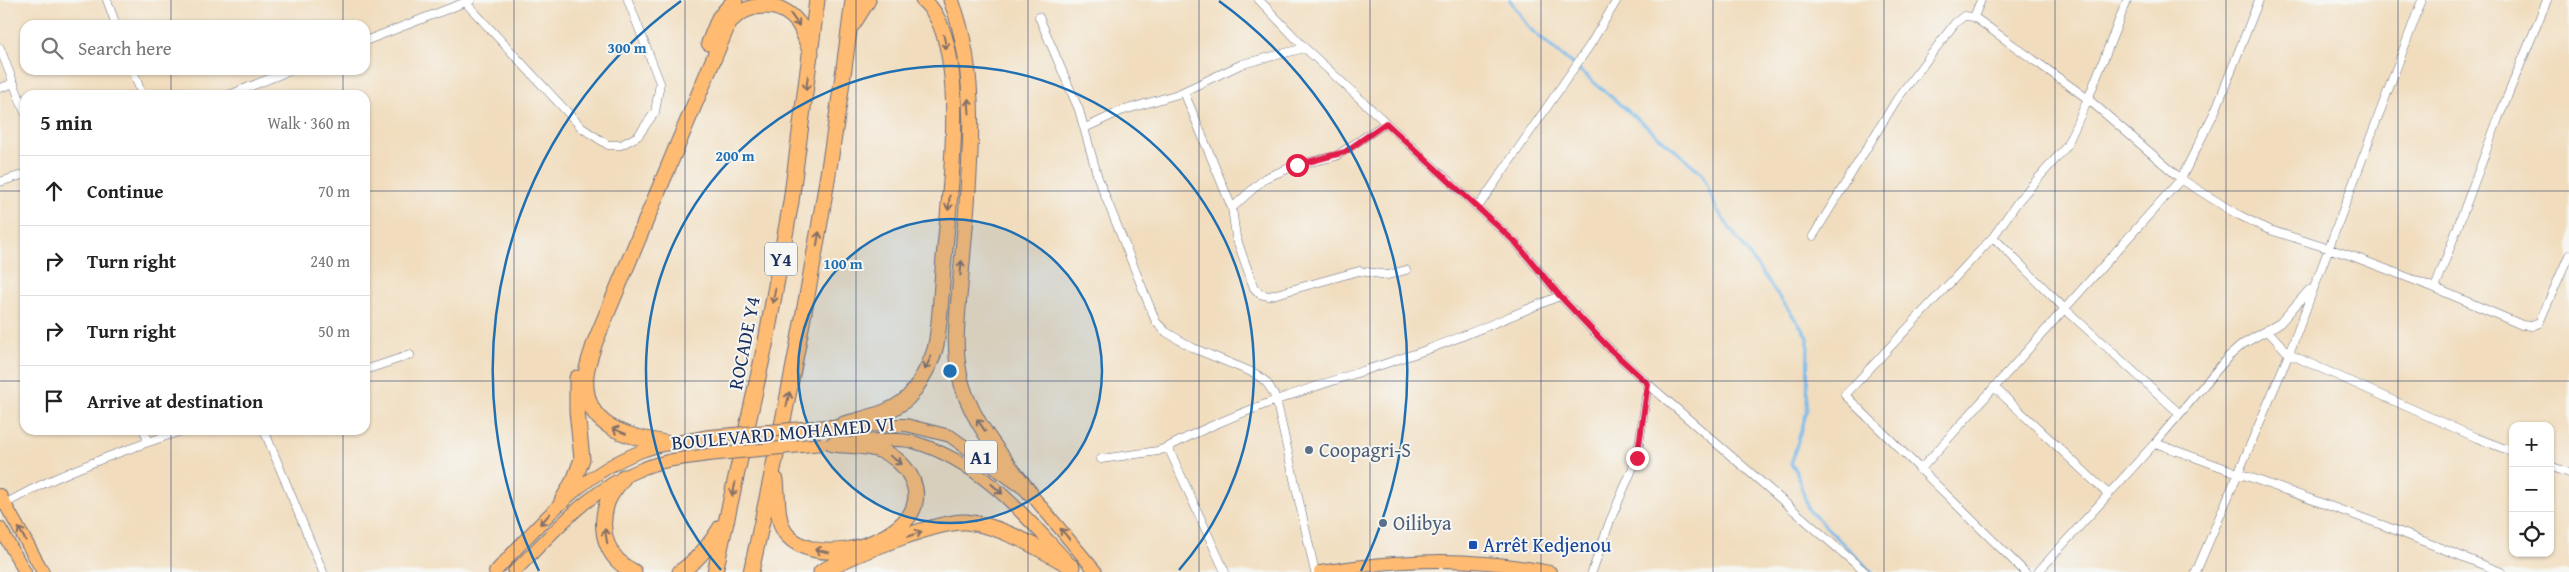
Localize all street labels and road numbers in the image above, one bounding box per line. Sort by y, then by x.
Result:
road number: Y4 [765,242,797,276]
street label: ROCADE Y4 [720,294,767,392]
street label: BOULEVARD MOHAMED VI [670,408,896,457]
road number: A1 [965,441,997,474]

